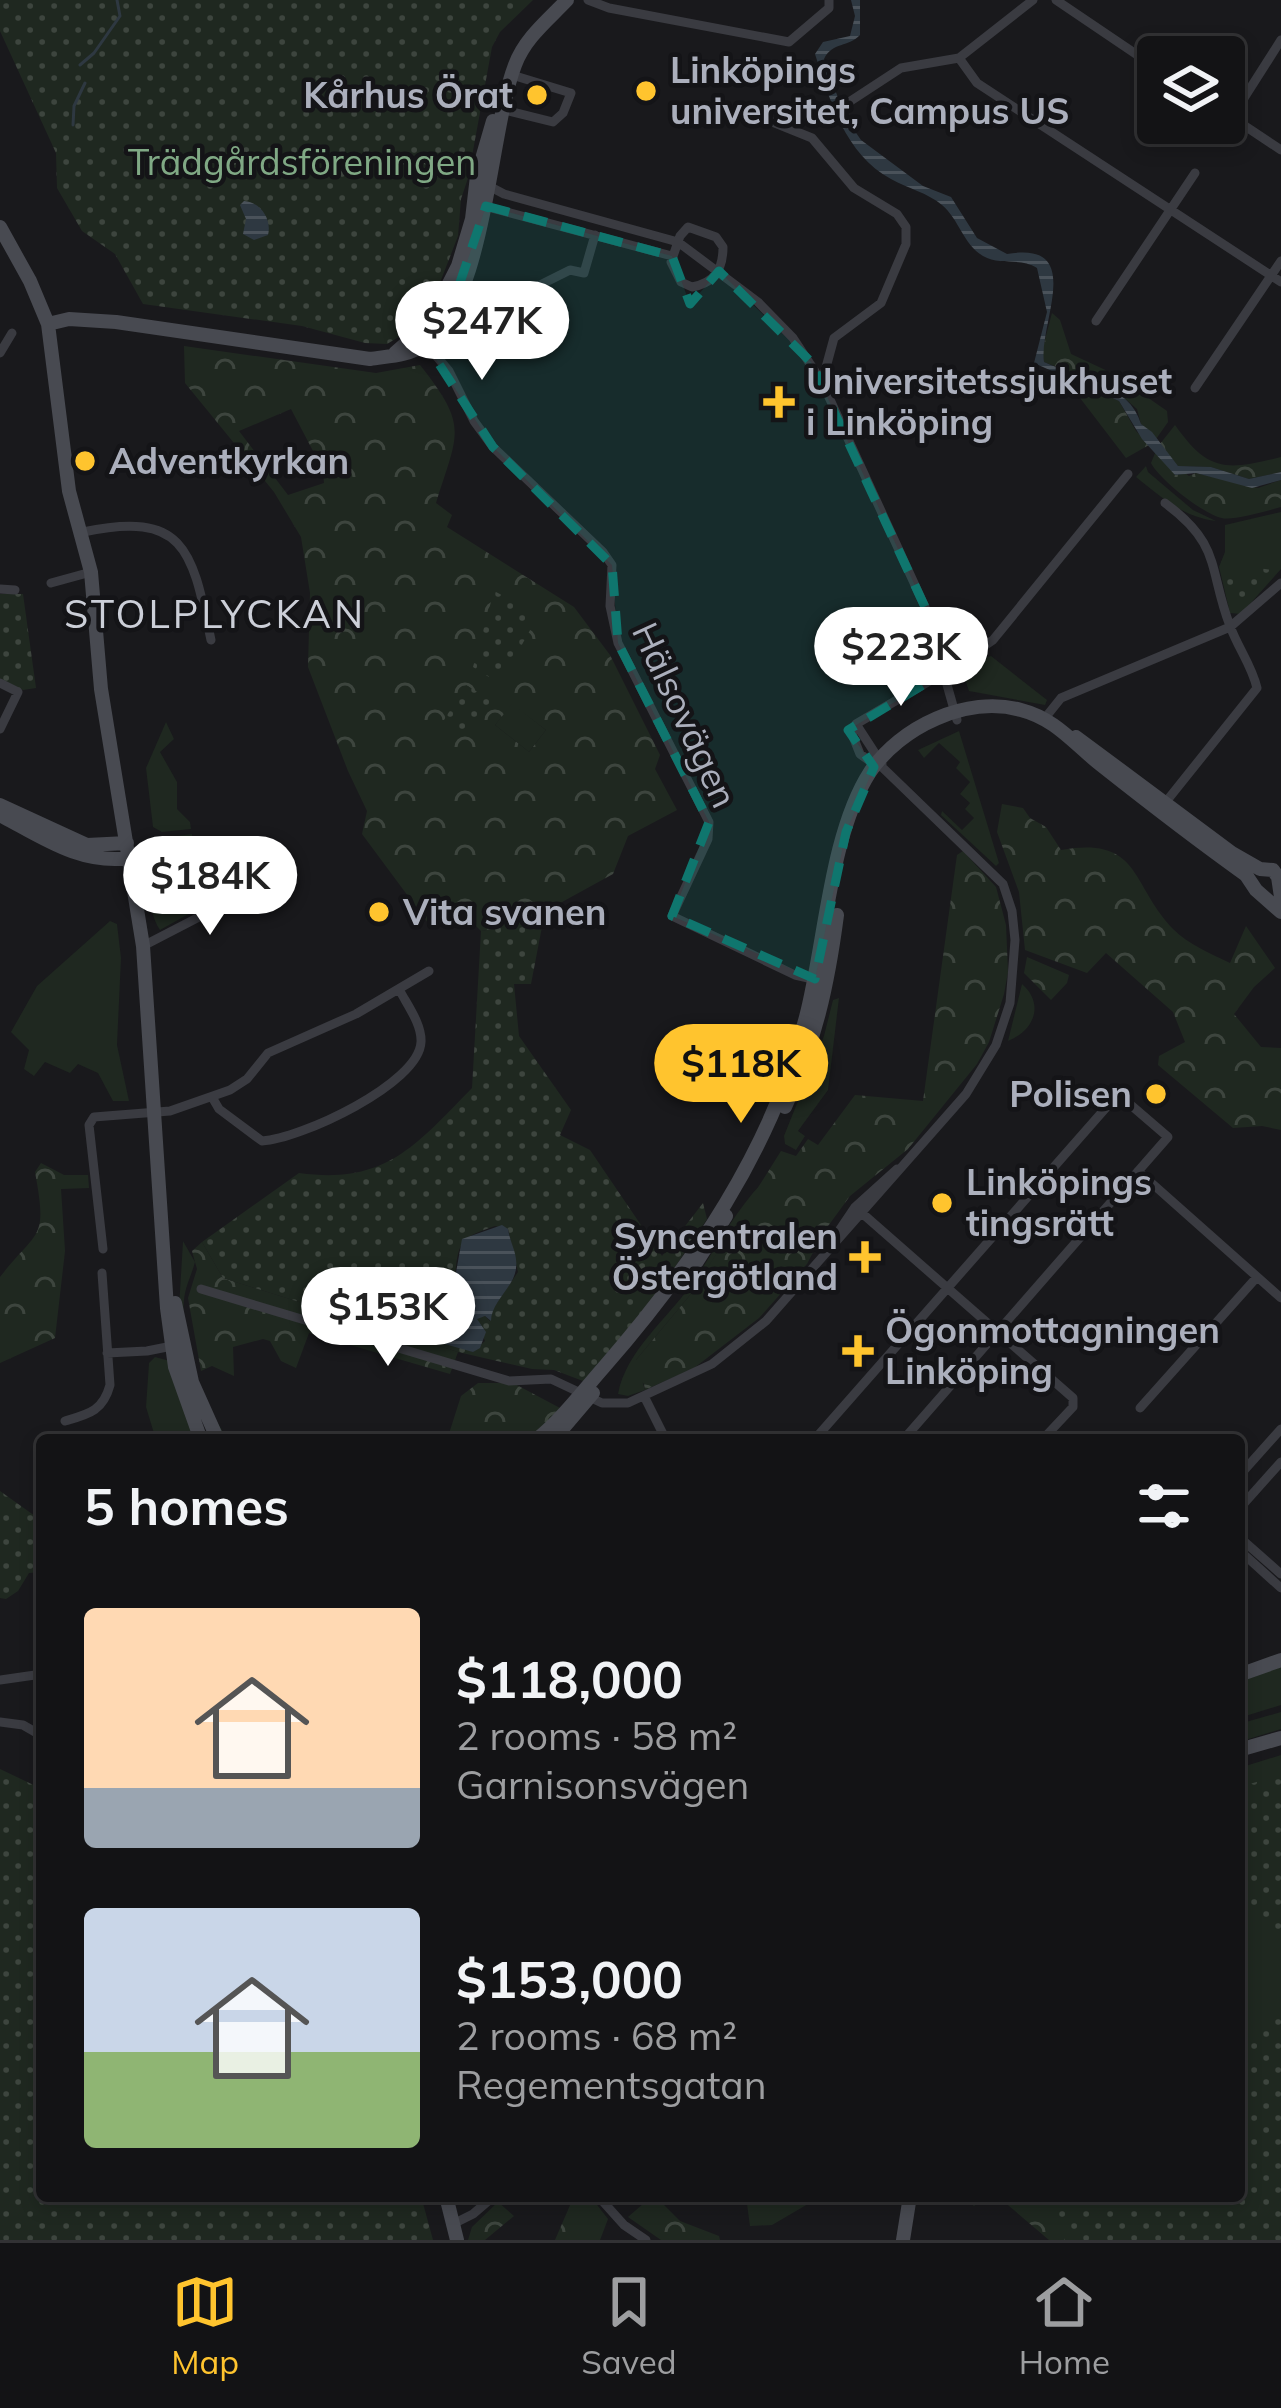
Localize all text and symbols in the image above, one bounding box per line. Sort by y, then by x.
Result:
map controls [1137,36,1245,144]
button: layers [1137,36,1245,144]
place label: Linköpings universitet, Campus US [670,47,1069,133]
place label: Kårhus Örat [303,72,513,117]
marker: Linköpings universitet, Campus US [633,78,659,104]
marker: Kårhus Örat [524,82,550,108]
park label: Trädgårdsföreningen [128,139,476,184]
pin: $247K [398,281,566,383]
text: $247K [422,295,542,344]
place label: Universitetssjukhuset i Linköping [806,358,1173,444]
marker: Universitetssjukhuset i Linköping [763,386,795,418]
place label: Adventkyrkan [109,438,349,483]
marker: Adventkyrkan [72,448,98,474]
district label: STOLPLYCKAN [64,589,366,638]
pin: $223K [817,607,985,709]
street label: Hälsovägen [623,615,748,814]
text: $223K [841,621,961,670]
pin: $184K [126,836,294,938]
text: $184K [150,850,270,899]
place label: Vita svanen [402,889,607,934]
marker: Vita svanen [366,899,392,925]
pin: $118K [657,1024,825,1126]
text: $118K [681,1038,801,1087]
place label: Polisen [1009,1071,1132,1116]
marker: Polisen [1143,1081,1169,1107]
place label: Linköpings tingsrätt [966,1159,1152,1245]
marker: Linköpings tingsrätt [929,1190,955,1216]
place label: Syncentralen Östergötland [612,1213,838,1299]
marker: Syncentralen Östergötland [849,1241,881,1273]
pin: $153K [304,1267,472,1369]
text: $153K [328,1281,448,1330]
place label: Ögonmottagningen Linköping [885,1307,1220,1393]
marker: Ögonmottagningen Linköping [842,1335,874,1367]
icon: filters [1131,1473,1197,1539]
text: 5 homes [84,1474,289,1538]
text: $118,000 [456,1647,683,1711]
icon: home [180,1656,324,1800]
text: 2 rooms · 58 m² [456,1711,737,1760]
text: Garnisonsvägen [456,1760,749,1809]
text: $153,000 [456,1947,683,2011]
icon: home [180,1956,324,2100]
text: 2 rooms · 68 m² [456,2011,737,2060]
text: Regementsgatan [456,2060,767,2109]
tab: Map [171,2269,239,2382]
tab: Saved [581,2269,677,2382]
tab: Home [1019,2269,1110,2382]

